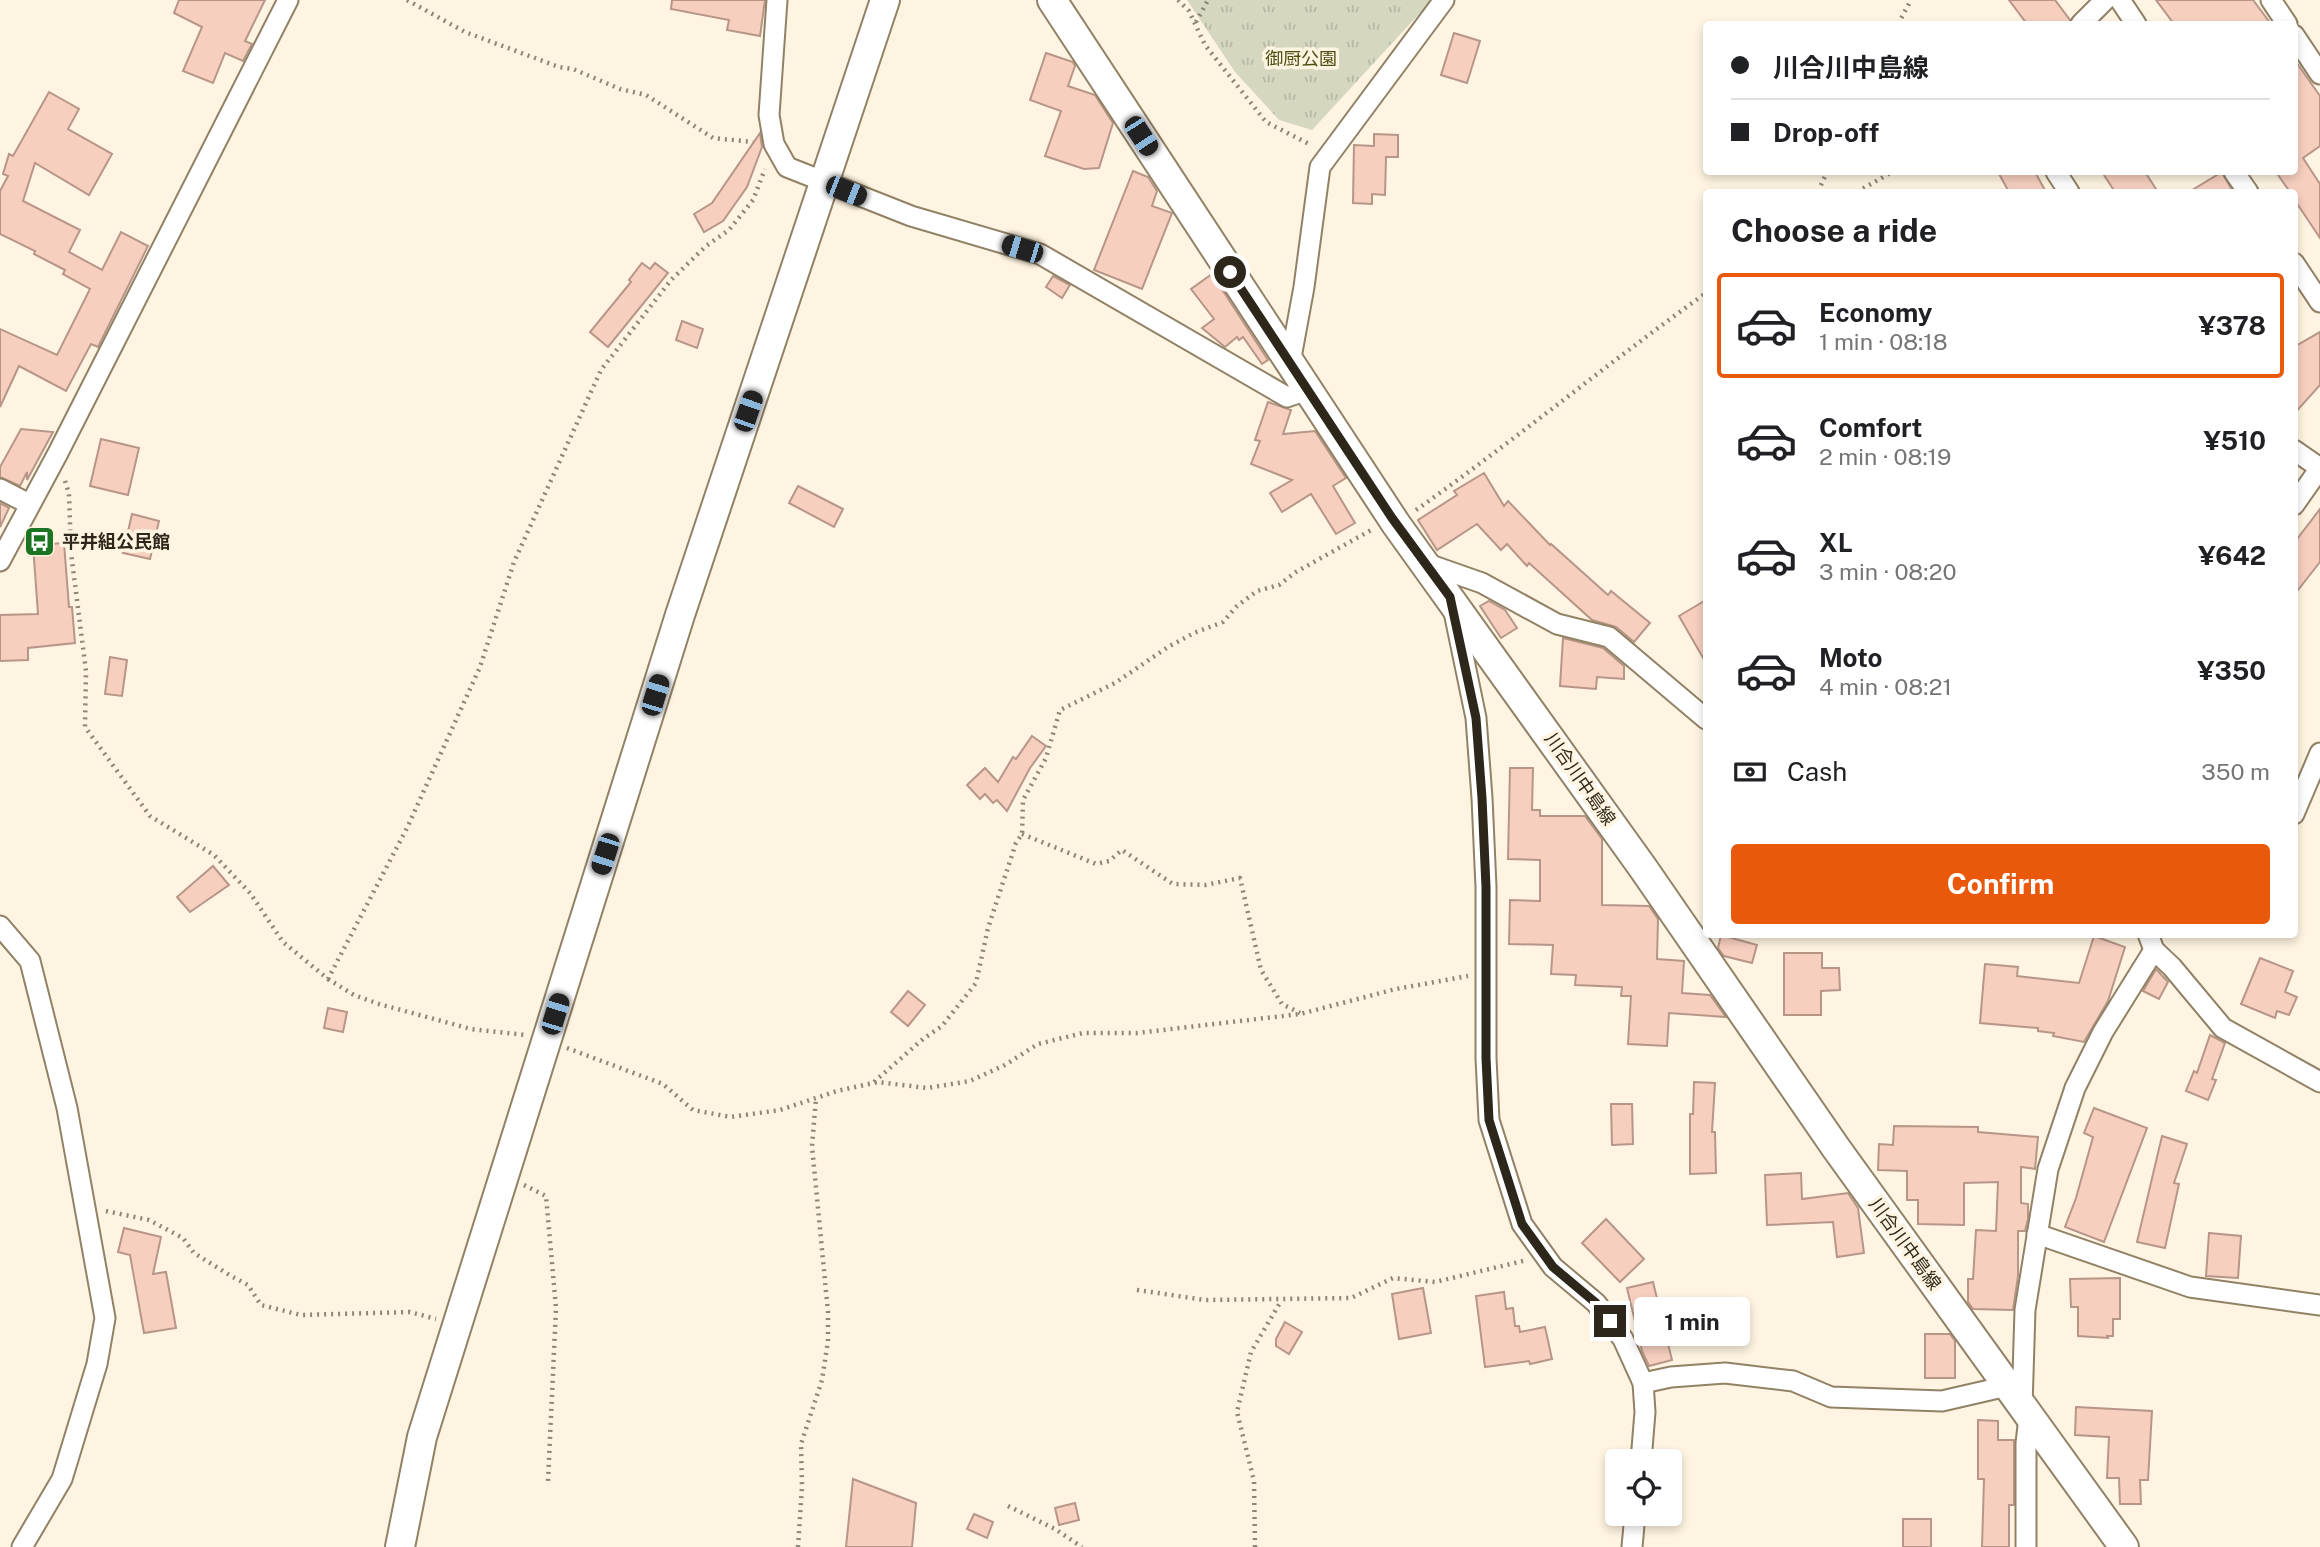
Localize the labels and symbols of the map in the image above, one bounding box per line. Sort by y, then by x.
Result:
park label: 御厨公園 [1265,48,1337,69]
car [1121,113,1162,159]
car [823,173,870,209]
car [999,233,1046,265]
route start [1214,256,1246,288]
car [732,388,765,434]
bus stop icon: 平井組公民館 [22,525,56,559]
place label: 平井組公民館 [62,531,170,552]
car [639,672,672,718]
street label: 川合川中島線 [1541,728,1620,829]
car [589,831,622,877]
car [539,991,572,1037]
street label: 川合川中島線 [1865,1194,1946,1294]
callout: 1 min [1634,1296,1750,1346]
route end [1594,1305,1626,1337]

